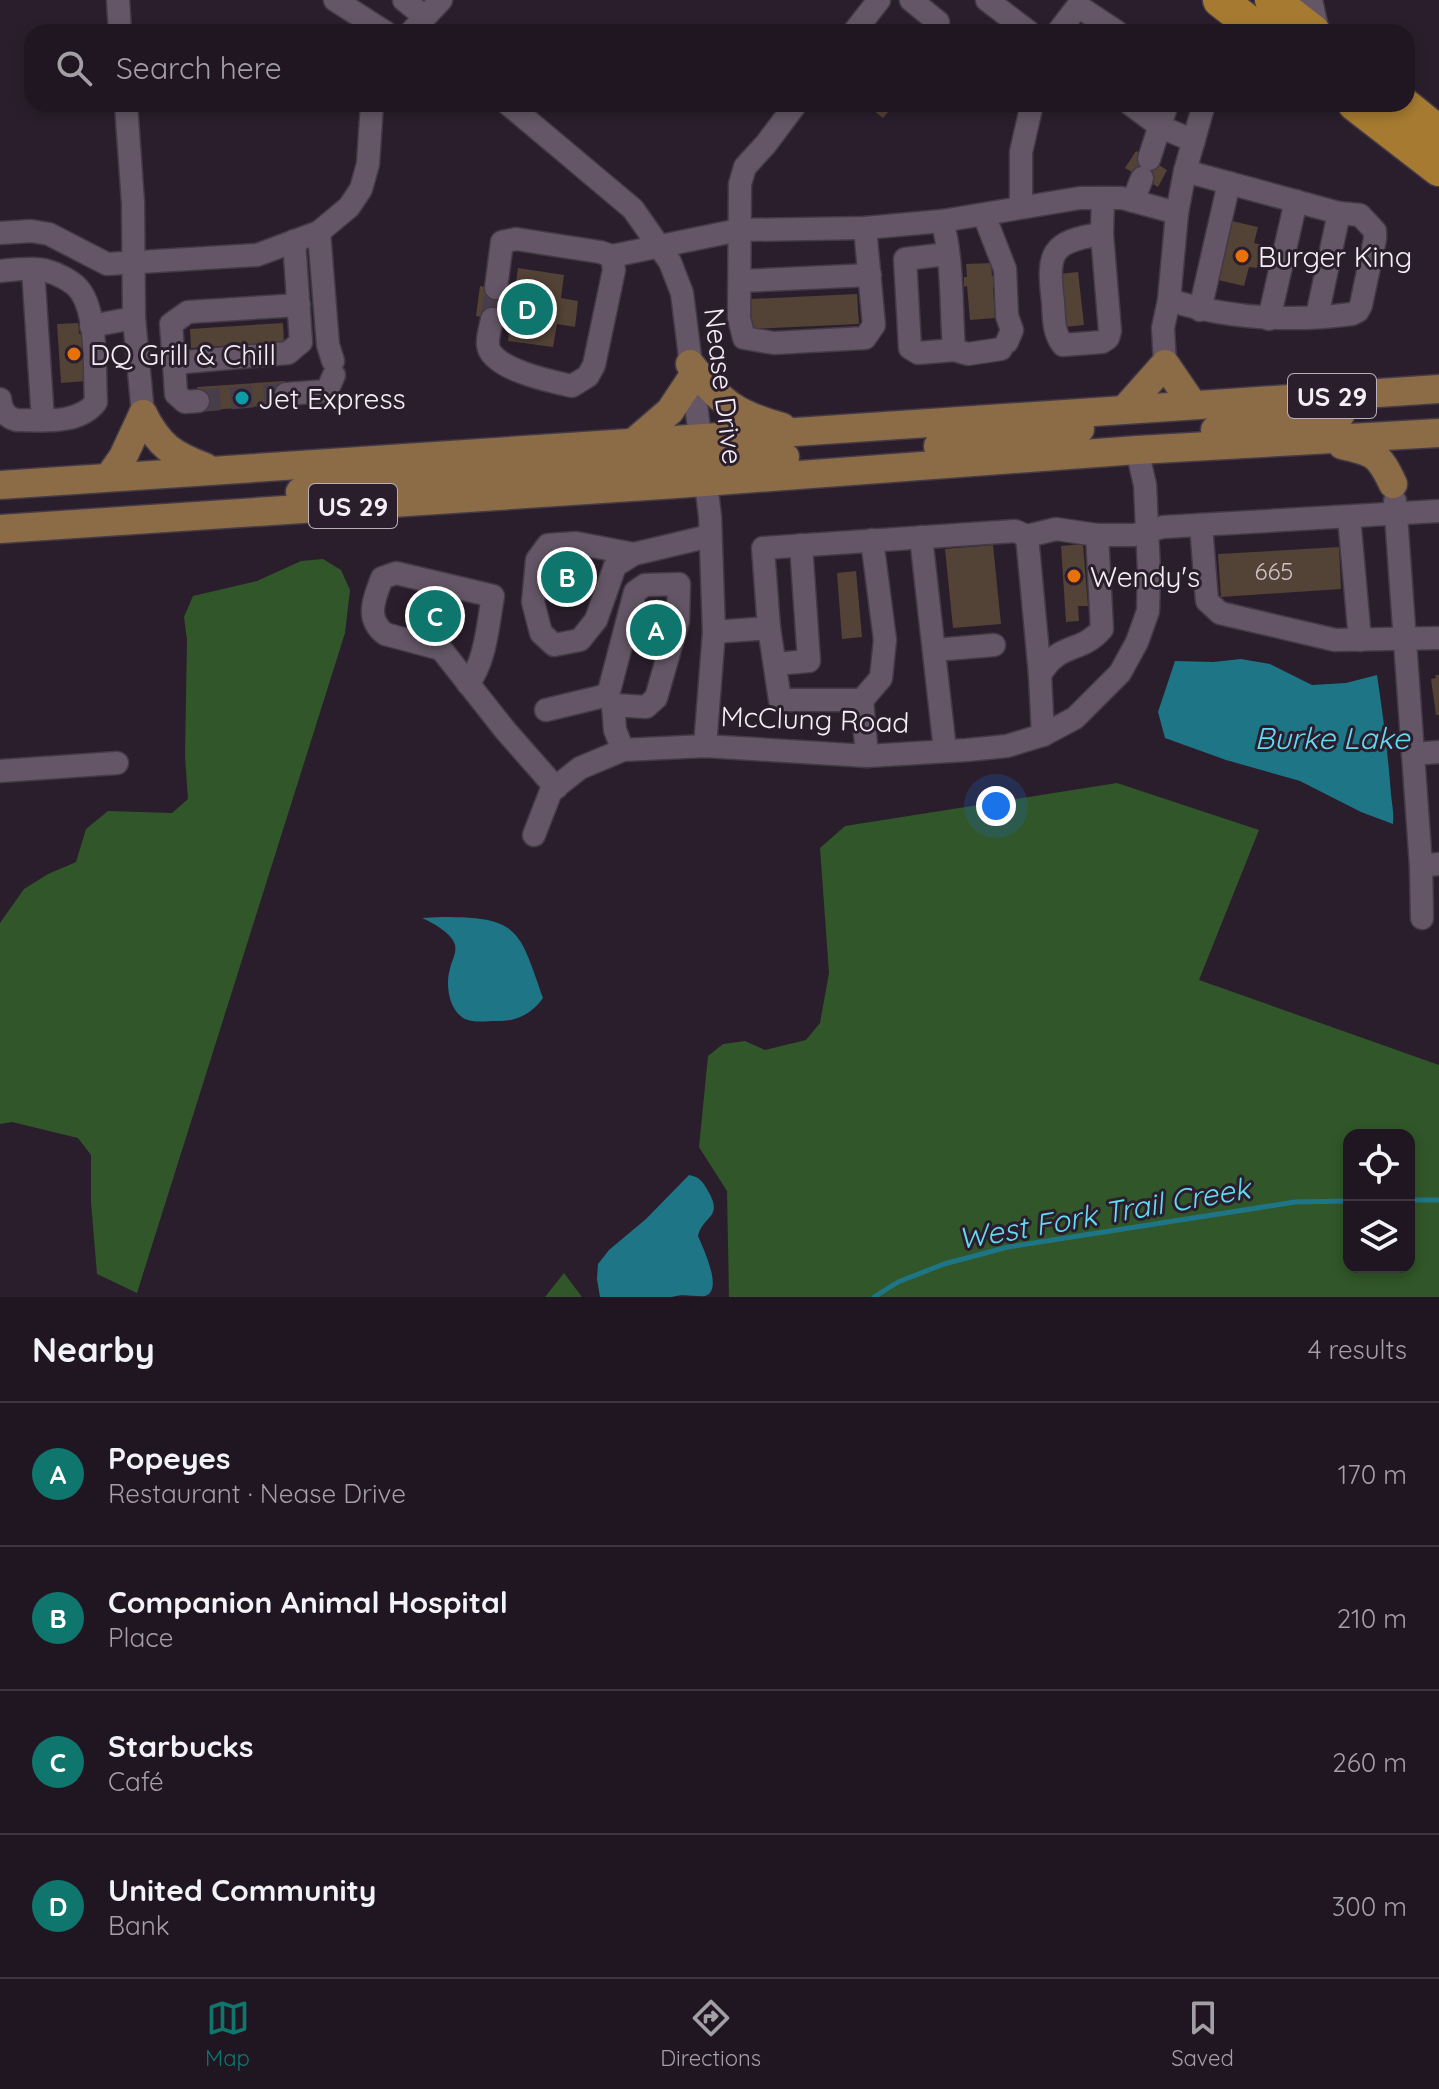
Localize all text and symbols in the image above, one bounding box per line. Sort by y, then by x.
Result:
search box [24,24,1415,112]
icon: search [52,46,96,90]
text: Search here [116,49,282,87]
place label: Burger King [1258,239,1412,274]
marker: Burger King [1233,247,1251,265]
pin: D [501,279,553,339]
street label: Nease Drive [697,306,751,466]
place label: DQ Grill & Chill [90,337,276,372]
marker: DQ Grill & Chill [65,345,83,363]
road number: US 29 [1288,374,1376,418]
place label: Jet Express [258,381,406,416]
marker: Jet Express [233,389,251,407]
road number: US 29 [309,484,397,528]
pin: B [541,547,593,607]
house number: 665 [1255,556,1293,586]
place label: Wendy's [1090,559,1200,594]
marker: Wendy's [1065,567,1083,585]
pin: C [409,586,461,646]
pin: A [630,600,682,660]
street label: McClung Road [720,698,910,740]
water label: Burke Lake [1254,719,1411,757]
your location [976,786,1016,826]
map controls [1343,1129,1415,1273]
button: locate [1343,1129,1415,1201]
water label: West Fork Trail Creek [955,1168,1256,1257]
button: layers [1343,1201,1415,1273]
text: Nearby [32,1328,155,1371]
text: 4 results [1308,1333,1407,1366]
text: Popeyes [108,1439,231,1477]
text: A [50,1458,66,1491]
text: 170 m [1338,1458,1407,1491]
text: Restaurant · Nease Drive [108,1477,406,1510]
text: Companion Animal Hospital [108,1583,508,1621]
text: B [49,1602,67,1635]
text: 210 m [1337,1602,1407,1635]
text: Place [108,1621,173,1654]
text: Starbucks [108,1727,253,1765]
text: C [50,1746,66,1779]
text: 260 m [1332,1746,1407,1779]
text: Café [108,1765,164,1798]
text: United Community [108,1871,376,1909]
text: D [49,1890,67,1923]
text: 300 m [1332,1890,1407,1923]
text: Bank [108,1909,170,1942]
tab: Map [205,1996,250,2072]
tab: Directions [660,1996,761,2072]
tab: Saved [1171,1996,1234,2072]

